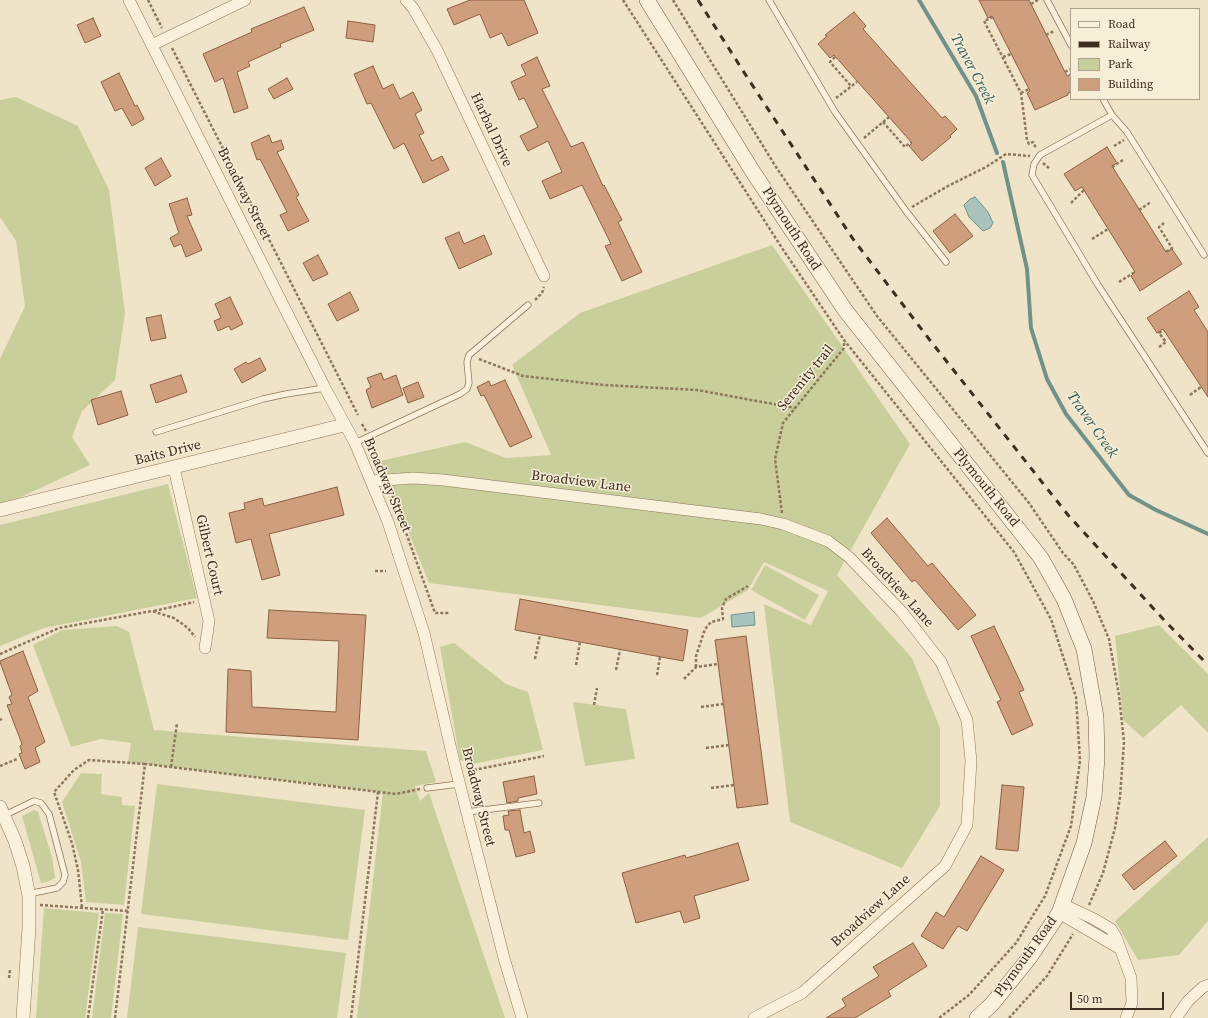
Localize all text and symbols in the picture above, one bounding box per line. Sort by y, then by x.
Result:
legend [1070,8,1200,100]
text: Road [1108,16,1135,32]
water label: Traver Creek [946,31,998,107]
text: Railway [1108,36,1150,52]
text: Park [1108,56,1133,72]
text: Building [1108,76,1153,92]
street label: Harbal Drive [466,90,516,170]
street label: Broadway Street [214,145,274,243]
street label: Plymouth Road [758,184,824,274]
street label: Serenity trail [774,341,838,415]
water label: Traver Creek [1062,388,1122,462]
street label: Broadway Street [359,435,415,535]
street label: Baits Drive [133,437,203,469]
street label: Plymouth Road [949,446,1023,530]
street label: Broadview Lane [530,468,632,496]
street label: Gilbert Court [192,513,226,597]
street label: Broadview Lane [857,545,937,631]
street label: Broadway Street [458,746,498,848]
street label: Broadview Lane [828,871,914,951]
street label: Plymouth Road [991,913,1061,1001]
scale bar [1072,984,1166,1010]
text: 50 m [1077,991,1103,1007]

